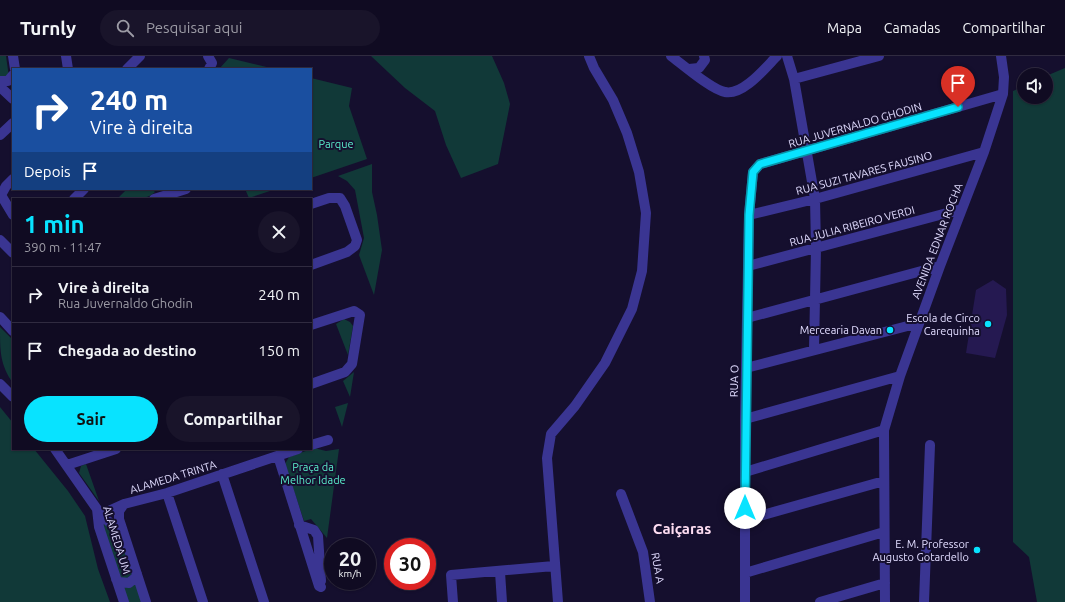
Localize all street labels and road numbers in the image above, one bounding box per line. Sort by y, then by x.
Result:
street label: RUA JUVERNALDO GHODIN [787,100,923,150]
street label: RUA SUZI TAVARES FAUSINO [794,149,934,197]
street label: AVENIDA EDNAR ROCHA [909,181,965,301]
street label: RUA JULIA RIBEIRO VERDI [788,203,916,249]
street label: RUA O [728,365,740,397]
street label: ALAMEDA TRINTA [128,458,218,496]
street label: ALAMEDA UM [101,505,133,575]
street label: RUA A [649,552,667,585]

